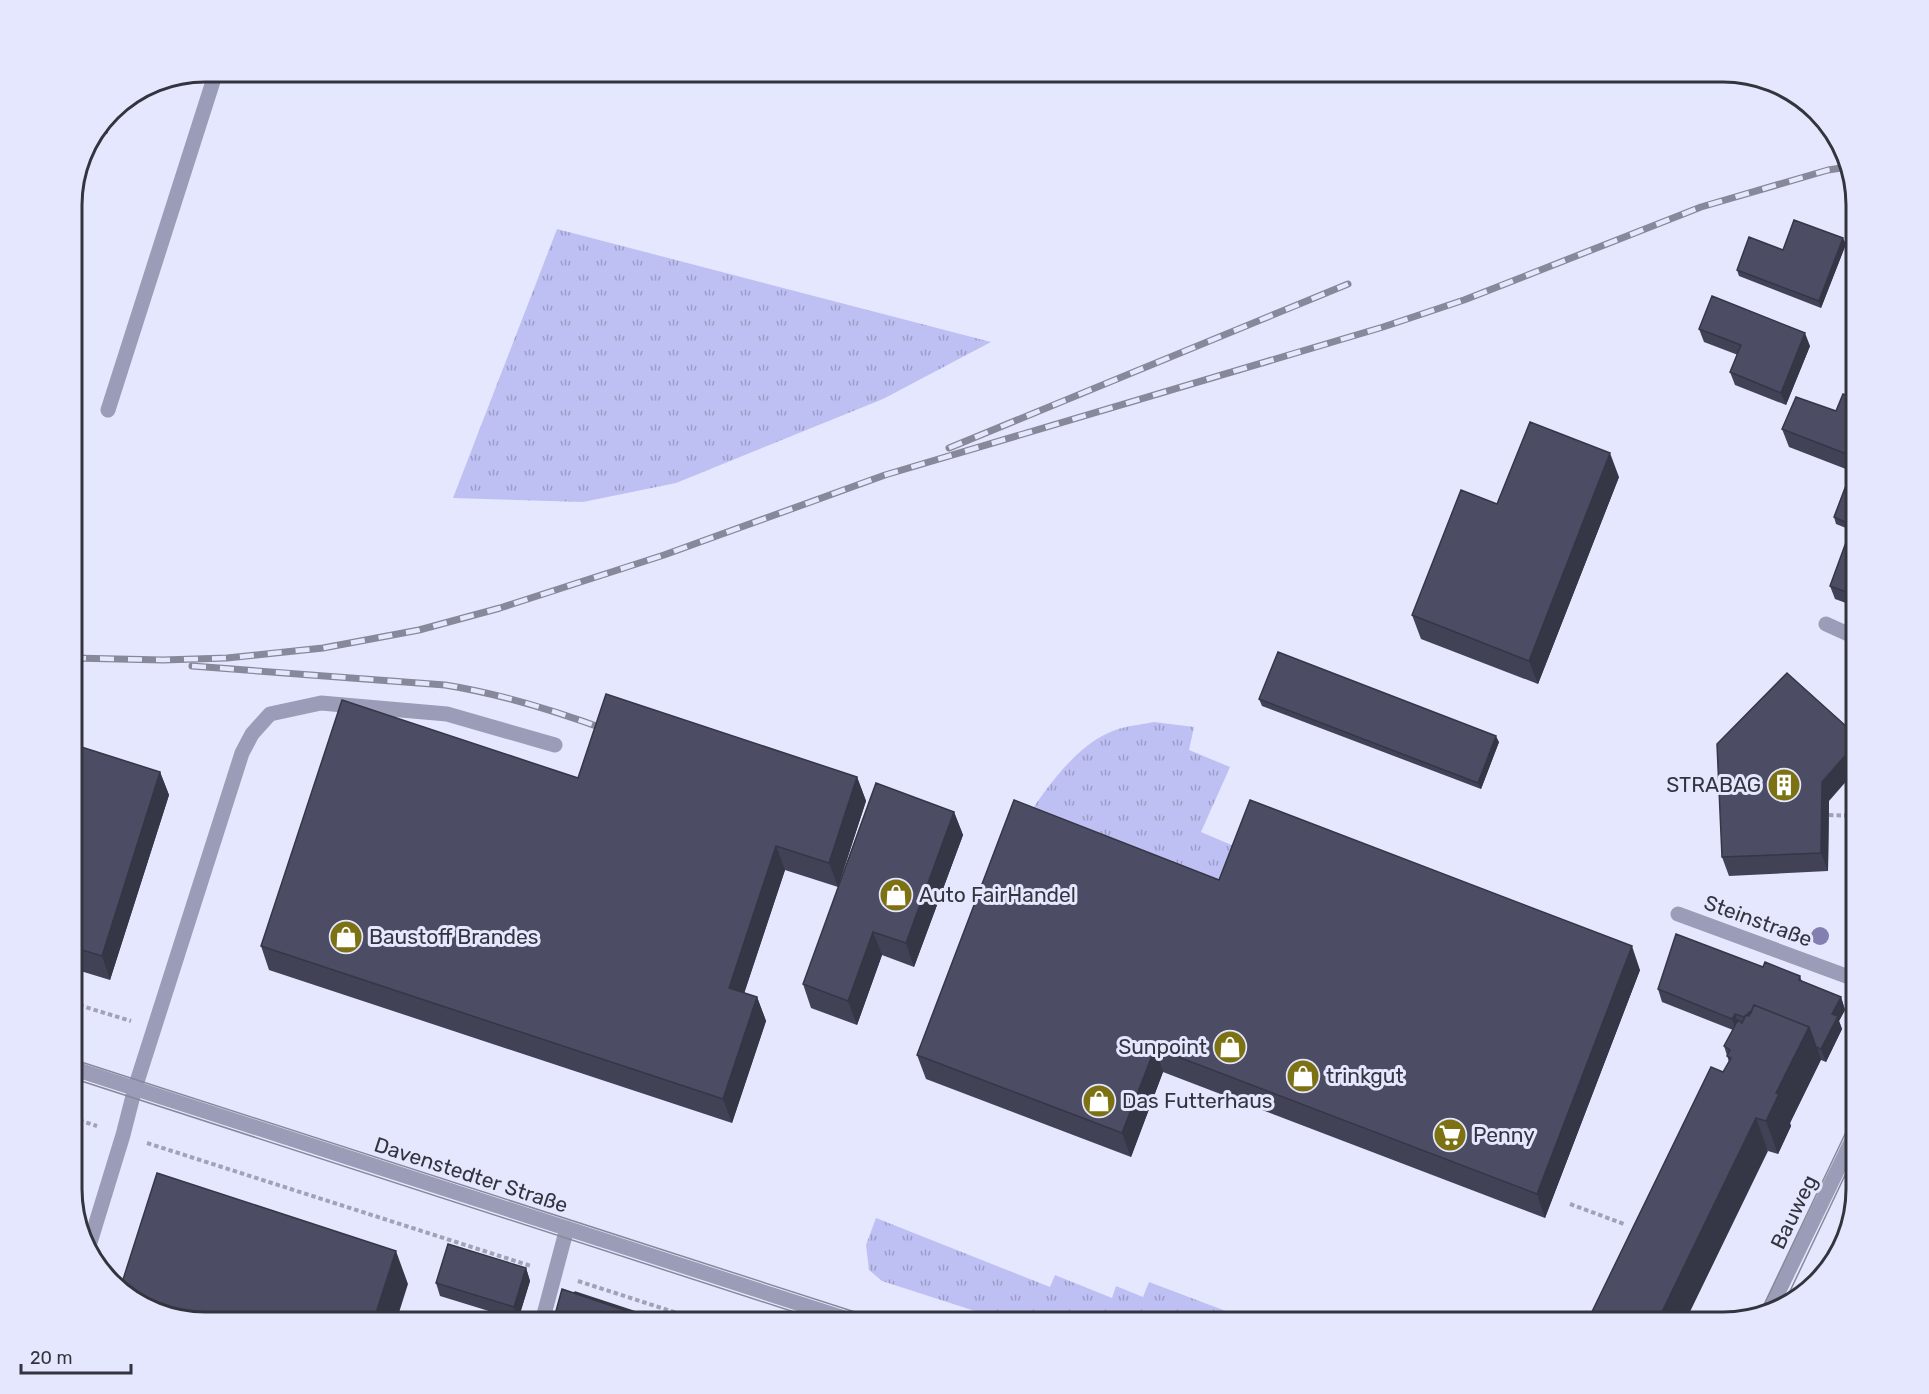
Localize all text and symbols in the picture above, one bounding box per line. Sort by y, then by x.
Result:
building icon: STRABAG [1766,767,1802,803]
place label: STRABAG [1666,772,1761,797]
shop icon: Auto FairHandel [878,877,914,913]
place label: Auto FairHandel [919,882,1076,907]
street label: Steinstraße [1701,889,1816,952]
shop icon: Baustoff Brandes [328,919,364,955]
place label: Baustoff Brandes [369,924,538,949]
shop icon: Sunpoint [1212,1029,1248,1065]
place label: Sunpoint [1118,1034,1207,1059]
shop icon: trinkgut [1285,1058,1321,1094]
place label: trinkgut [1326,1063,1404,1088]
shop icon: Das Futterhaus [1081,1083,1117,1119]
place label: Das Futterhaus [1122,1088,1273,1113]
supermarket icon: Penny [1432,1117,1468,1153]
place label: Penny [1473,1122,1535,1147]
street label: Davenstedter Straße [371,1131,571,1218]
street label: Bauweg [1765,1171,1822,1253]
scale bar [21,1337,130,1375]
text: 20 m [30,1347,72,1369]

